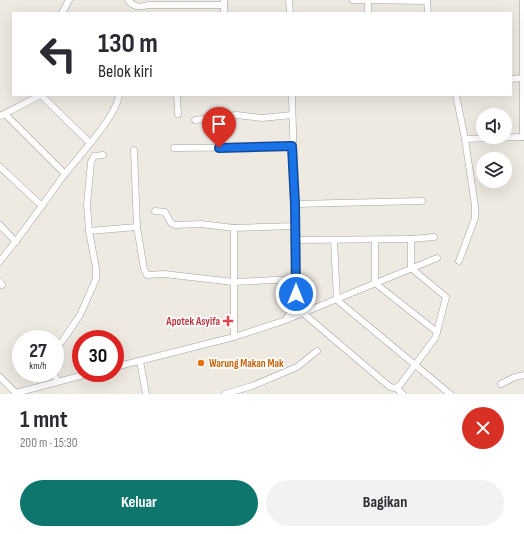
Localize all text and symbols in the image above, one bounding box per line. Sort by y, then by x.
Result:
text: 130 m [98,27,158,60]
icon: left [32,28,84,80]
text: Belok kiri [98,61,153,82]
pin [202,107,236,148]
map controls [476,108,512,188]
button: sound [476,108,512,144]
icon: arrive [208,113,230,135]
button: layers [476,152,512,188]
position arrow [275,273,317,315]
place label: Apotek Asyifa [165,315,220,328]
marker: Apotek Asyifa [223,316,233,326]
speed limit sign: 30 [72,330,124,382]
text: 27 [29,339,47,363]
place label: Warung Makan Mak [209,357,284,370]
marker: Warung Makan Mak [196,358,206,368]
text: km/h [29,360,47,372]
text: 1 mnt [20,405,68,434]
button: close [462,407,504,449]
text: 200 m · 15:30 [20,435,78,451]
button: Keluar [20,480,258,526]
button: Bagikan [266,480,504,526]

